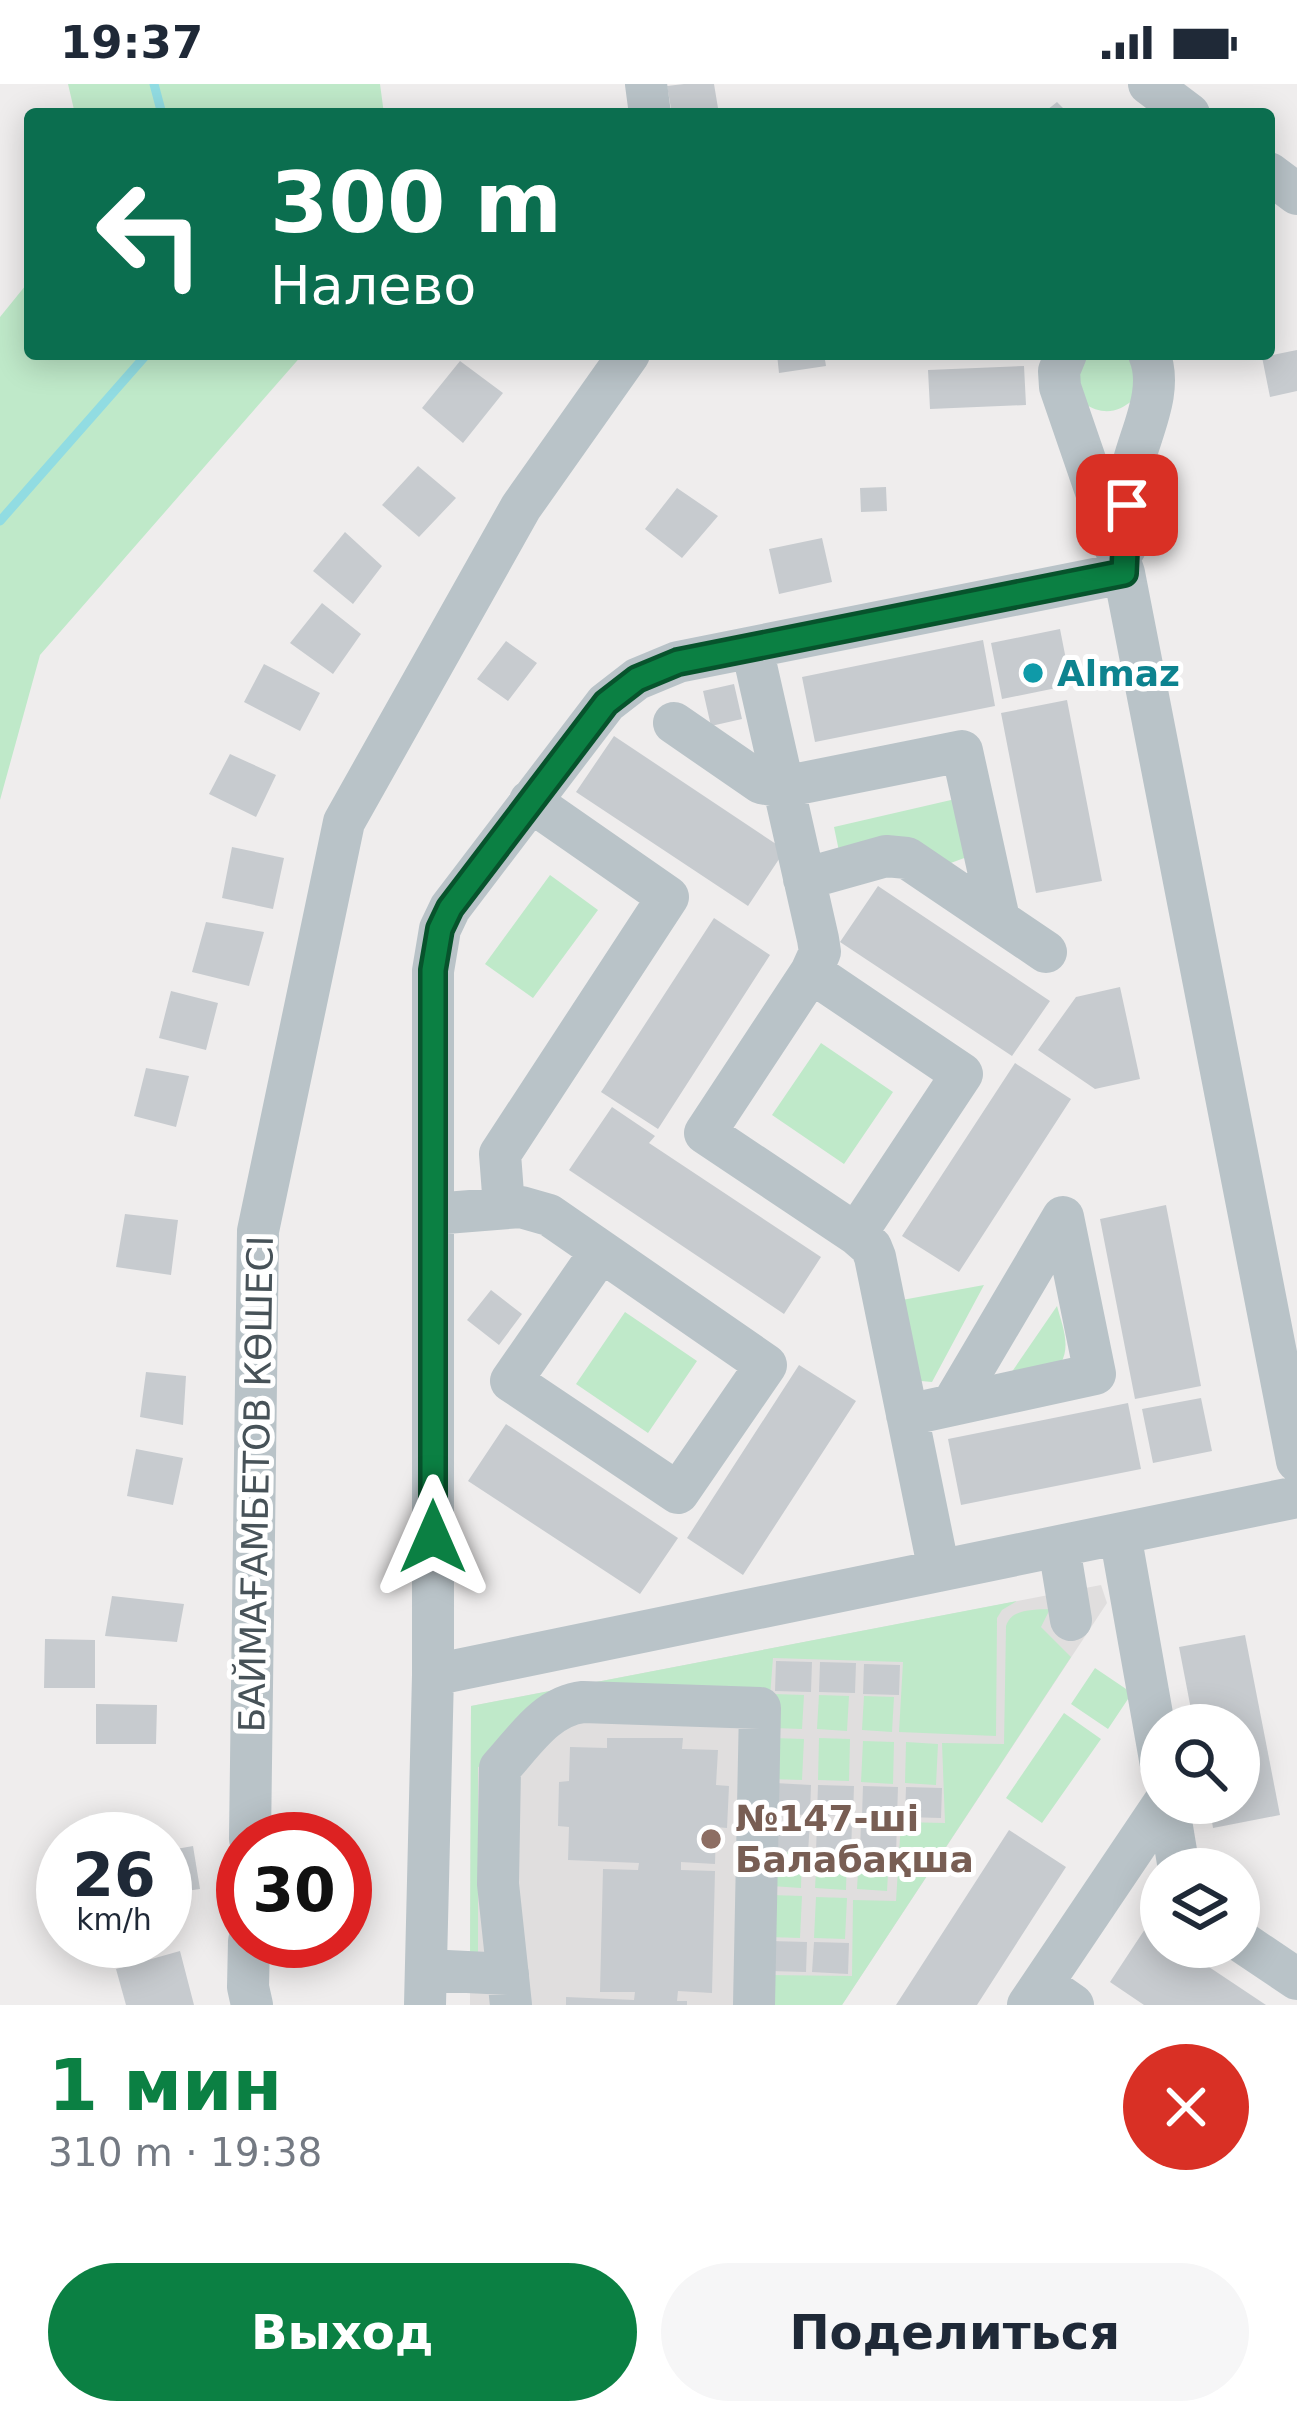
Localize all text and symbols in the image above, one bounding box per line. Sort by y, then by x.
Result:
text: 19:37 [60,16,203,69]
text: 300 m [270,154,562,252]
icon: left [72,156,228,312]
text: Налево [270,254,476,317]
pin [1076,454,1178,556]
icon: arrive [1094,472,1160,538]
place label: Almaz [1057,653,1180,694]
marker: Almaz [1020,660,1046,686]
street label: БАЙМАҒАМБЕТОВ КӨШЕСІ [231,1235,281,1733]
position arrow [370,1474,496,1600]
map controls [1140,1704,1260,1968]
button: search [1140,1704,1260,1824]
place label: №147-ші Балабақша [735,1798,974,1880]
speed limit sign: 30 [216,1812,372,1968]
marker: №147-ші Балабақша [698,1826,724,1852]
text: 26 [72,1840,156,1910]
button: layers [1140,1848,1260,1968]
text: km/h [76,1902,152,1937]
text: 1 мин [48,2043,282,2127]
button: close [1123,2044,1249,2170]
text: 310 m · 19:38 [48,2130,322,2175]
button: Выход [48,2263,637,2401]
button: Поделиться [661,2263,1249,2401]

